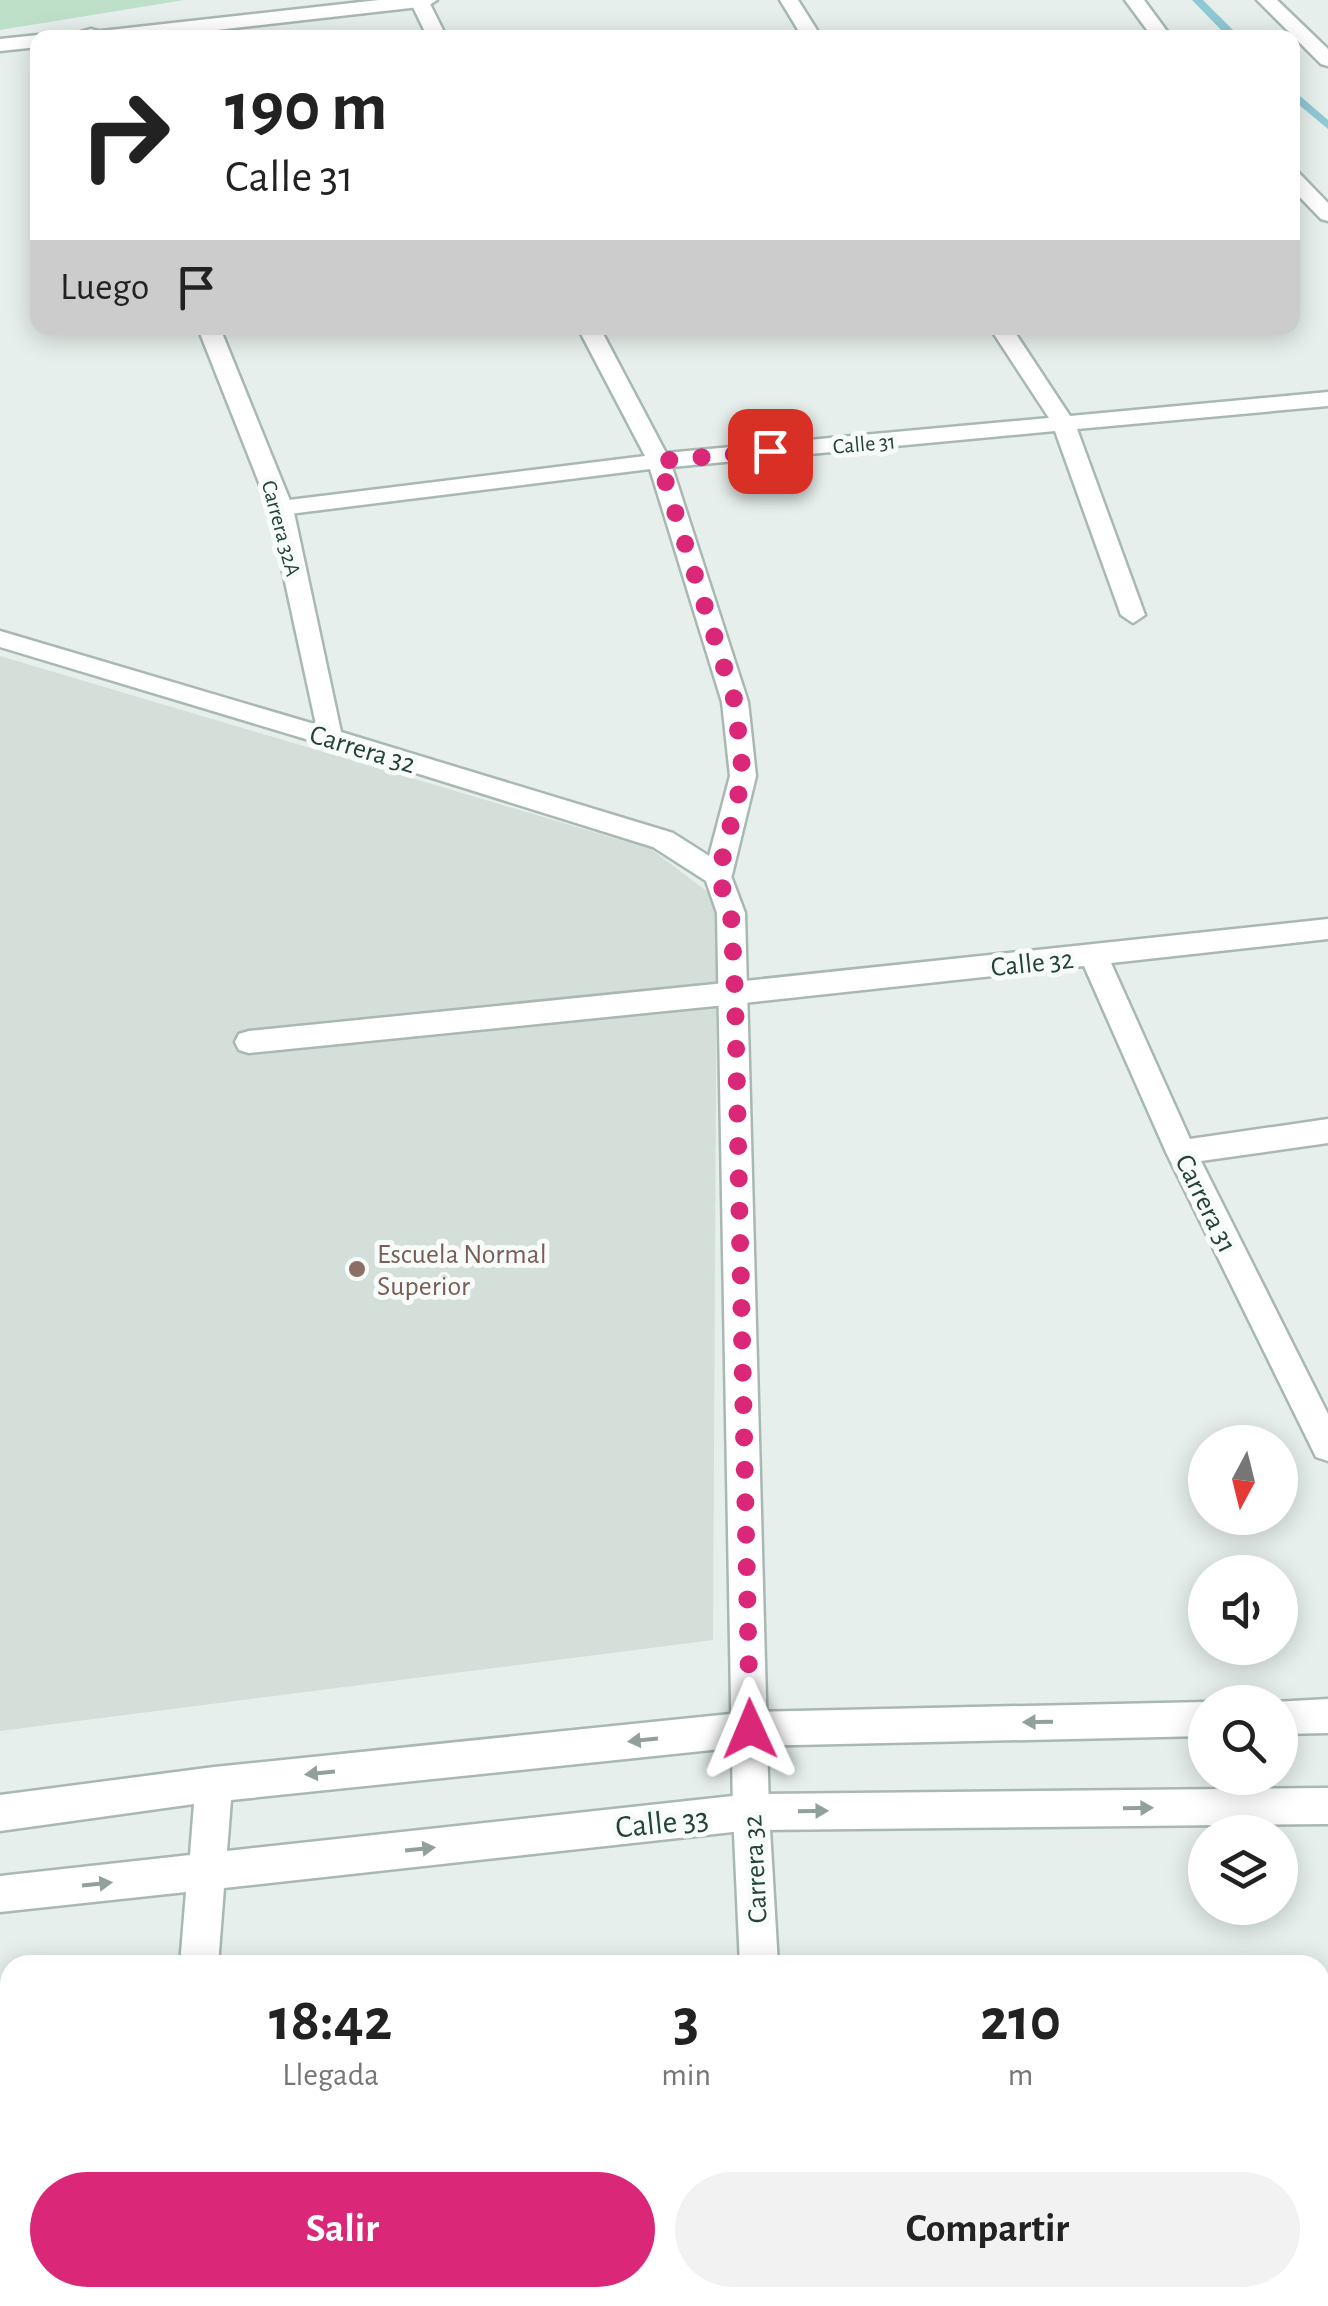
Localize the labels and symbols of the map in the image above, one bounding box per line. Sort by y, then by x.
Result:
pin [728,409,813,494]
street label: Calle 31 [832,430,896,458]
street label: Carrera 32A [258,478,304,579]
street label: Carrera 32 [306,721,419,779]
street label: Calle 32 [989,946,1075,982]
street label: Carrera 31 [1169,1150,1241,1258]
place label: Escuela Normal Superior [377,1241,547,1301]
marker: Escuela Normal Superior [346,1258,368,1280]
north arrow [1188,1425,1298,1535]
position arrow [698,1677,802,1781]
one-way arrow [1021,1715,1053,1731]
one-way arrow [627,1732,659,1748]
one-way arrow [304,1765,335,1781]
one-way arrow [1123,1800,1155,1816]
street label: Calle 33 [614,1802,710,1844]
one-way arrow [798,1803,830,1819]
street label: Carrera 32 [739,1814,773,1924]
one-way arrow [405,1841,436,1857]
one-way arrow [82,1876,113,1892]

